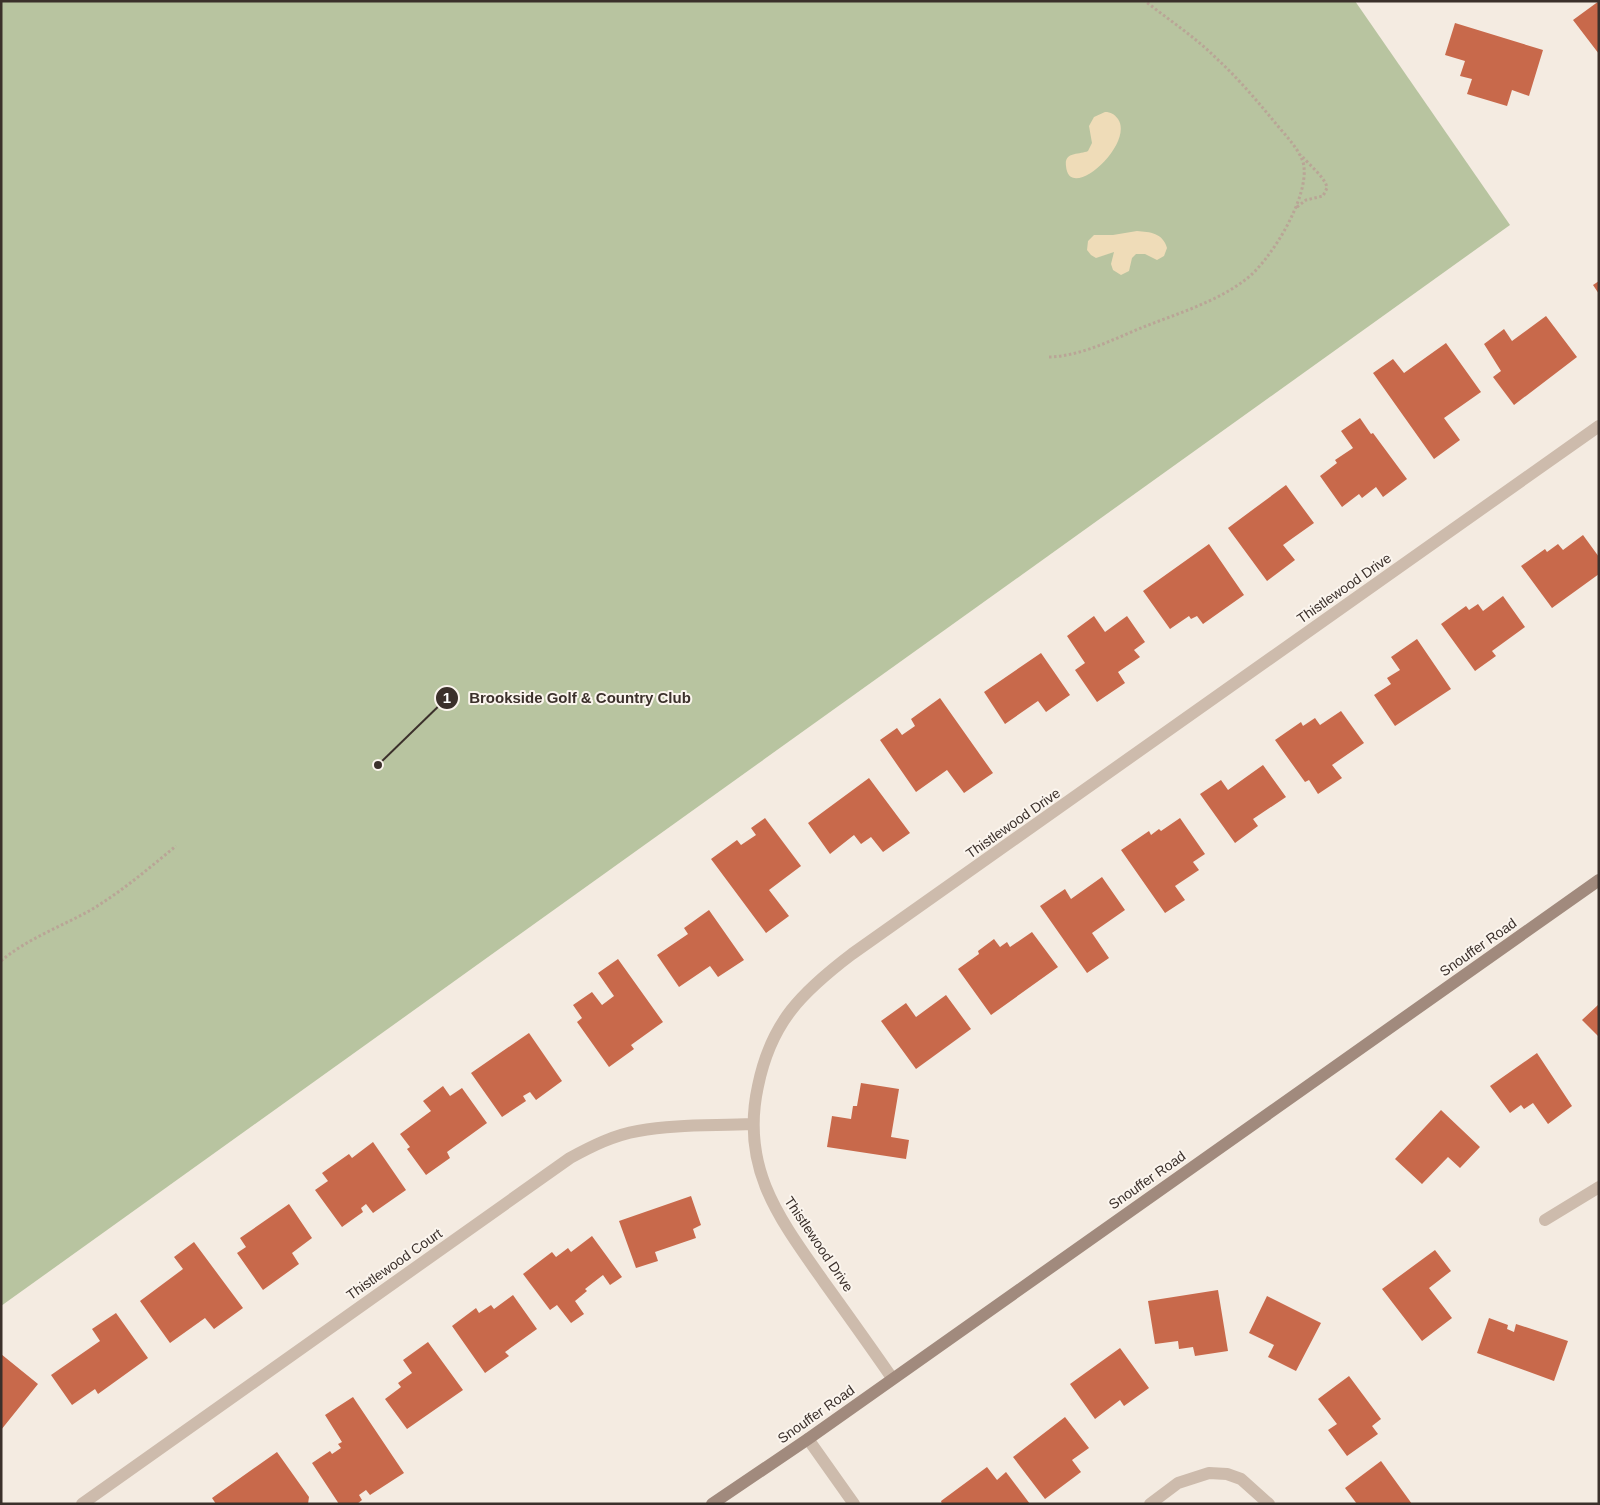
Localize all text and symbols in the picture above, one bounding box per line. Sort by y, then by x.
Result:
street label: Thistlewood Drive [1294,549,1394,626]
callout: Brookside Golf & Country Club [435,683,701,713]
text: 1 [443,689,451,706]
text: Brookside Golf & Country Club [469,689,691,706]
street label: Thistlewood Drive [963,784,1063,861]
street label: Snouffer Road [1437,915,1519,979]
street label: Snouffer Road [1106,1148,1188,1212]
street label: Thistlewood Drive [781,1193,857,1295]
street label: Thistlewood Court [343,1225,445,1303]
street label: Snouffer Road [775,1382,857,1446]

